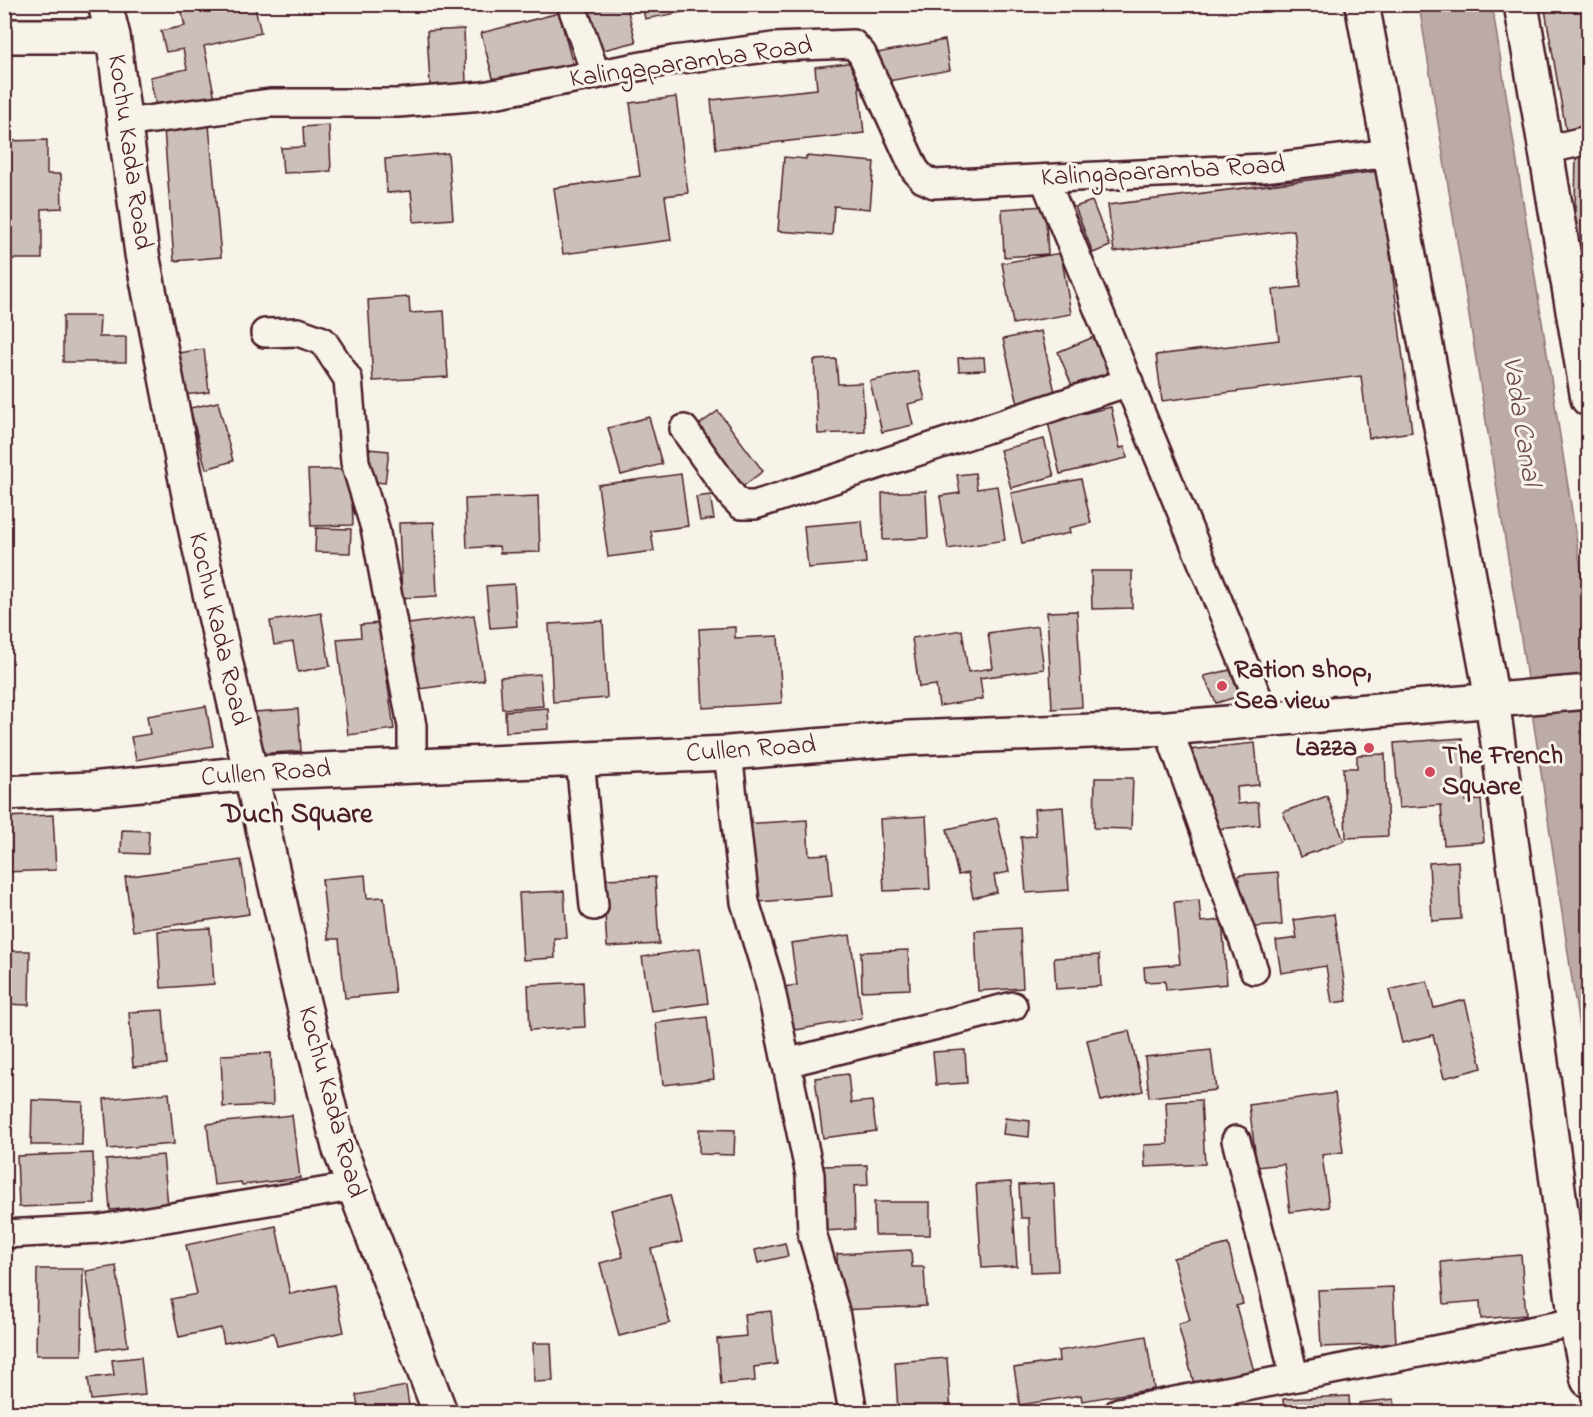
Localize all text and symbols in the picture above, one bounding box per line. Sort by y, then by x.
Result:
street label: Kalingaparamba Road [567,27,815,99]
street label: Kochu Kada Road [96,52,162,252]
street label: Kalingaparamba Road [1040,146,1286,198]
water label: Vada Canal [1490,353,1551,492]
street label: Kochu Kada Road [177,529,259,729]
place label: Ration shop, Sea view [1234,651,1372,721]
marker: Ration shop, Sea view [1215,679,1229,693]
street label: Cullen Road [685,726,817,774]
place label: Lazza [1295,729,1357,768]
place label: The French Square [1442,737,1563,807]
marker: Lazza [1362,741,1376,755]
street label: Cullen Road [200,750,332,798]
marker: The French Square [1423,765,1437,779]
district label: Duch Square [219,795,374,836]
street label: Kochu Kada Road [287,1002,375,1202]

